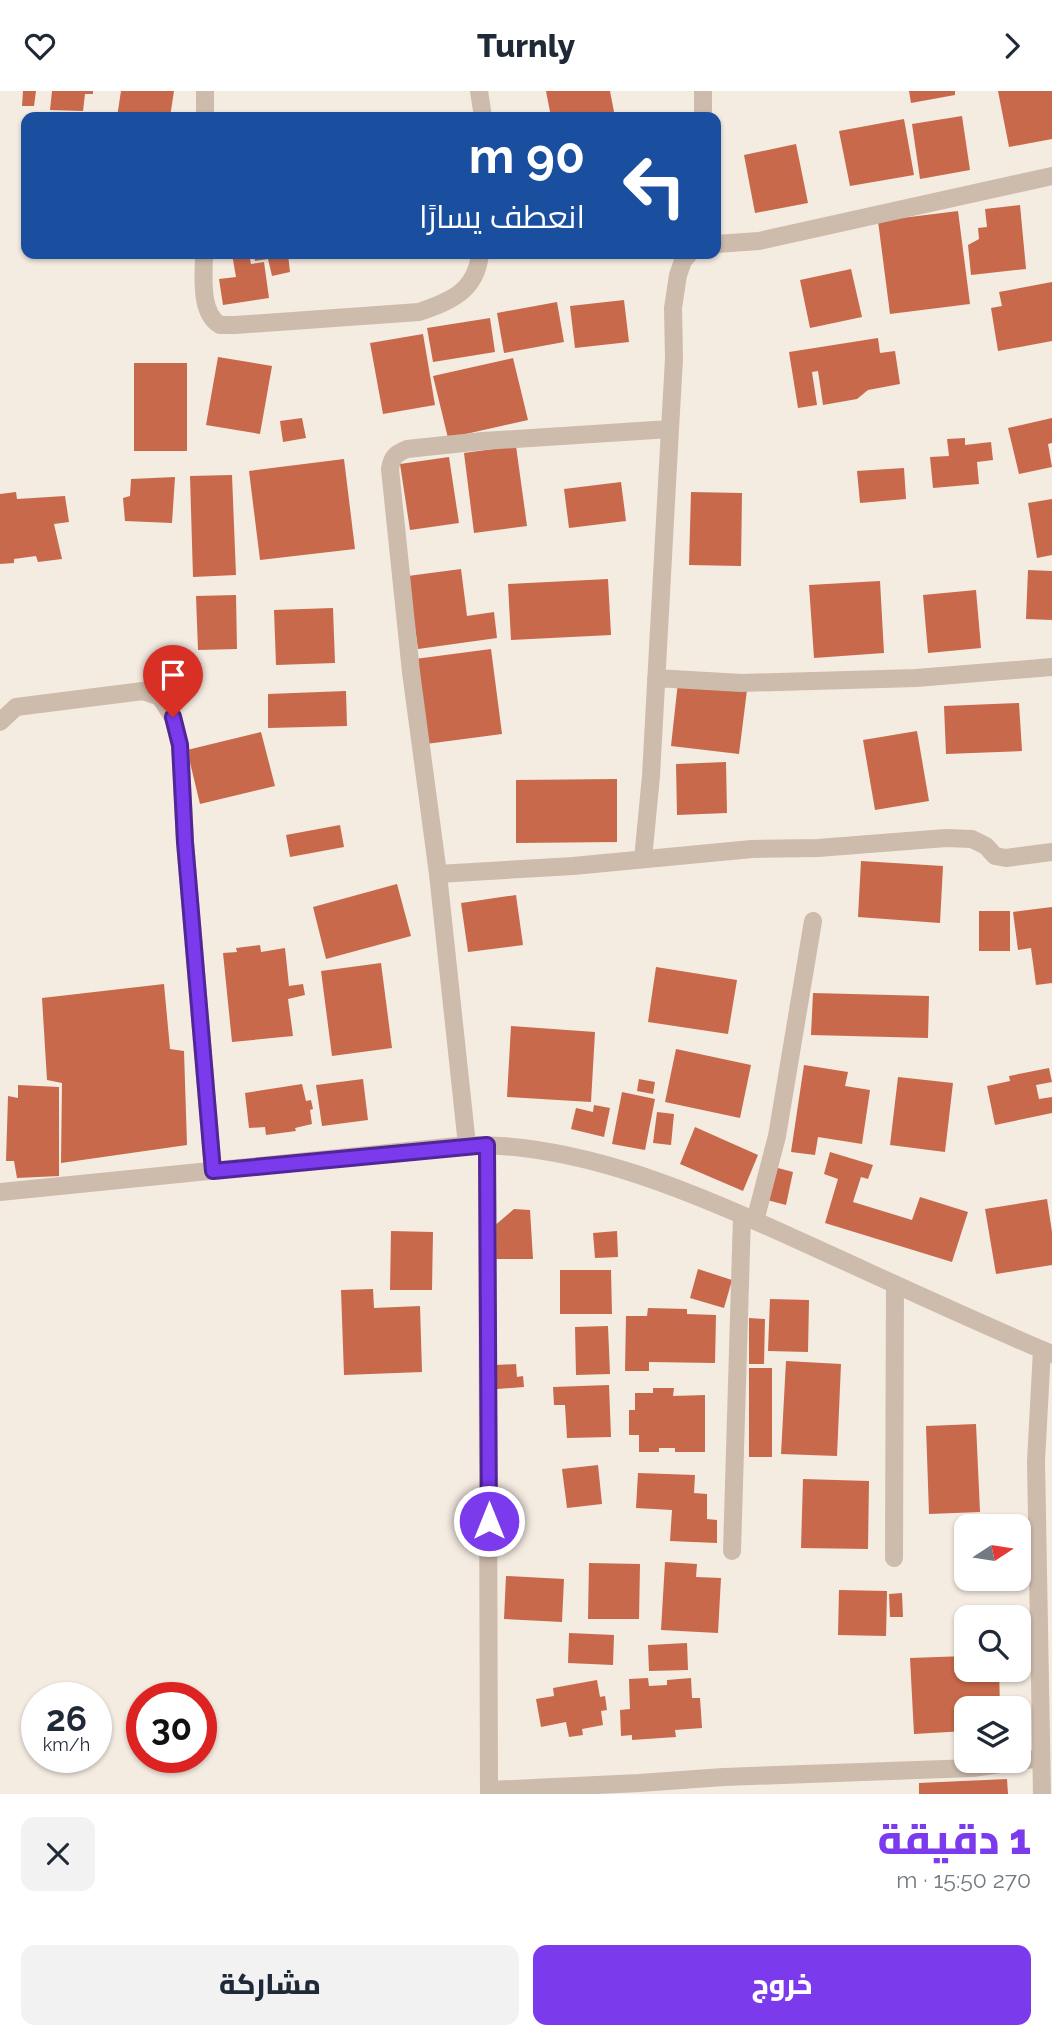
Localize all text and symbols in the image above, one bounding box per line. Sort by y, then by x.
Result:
icon: heart [21,27,59,65]
text: Turnly [477,27,575,64]
icon: forward [993,27,1031,65]
text: 90 m [469,127,585,184]
icon: left [609,140,700,231]
text: انعطف يسارًا [419,198,585,235]
pin [143,645,203,717]
icon: arrive [154,656,192,694]
position arrow [452,1484,526,1558]
north arrow [954,1514,1031,1591]
map controls [954,1514,1031,1773]
button: search [954,1605,1031,1682]
speed limit sign: 30 [126,1682,217,1773]
button: layers [954,1696,1031,1773]
text: 26 [46,1698,87,1739]
text: km/h [43,1734,90,1755]
text: 1 دقيقة [877,1815,1031,1864]
button: close [21,1817,95,1891]
text: 270 m · 15:50 [896,1866,1031,1893]
button: مشاركة [21,1945,519,2025]
button: خروج [533,1945,1031,2025]

